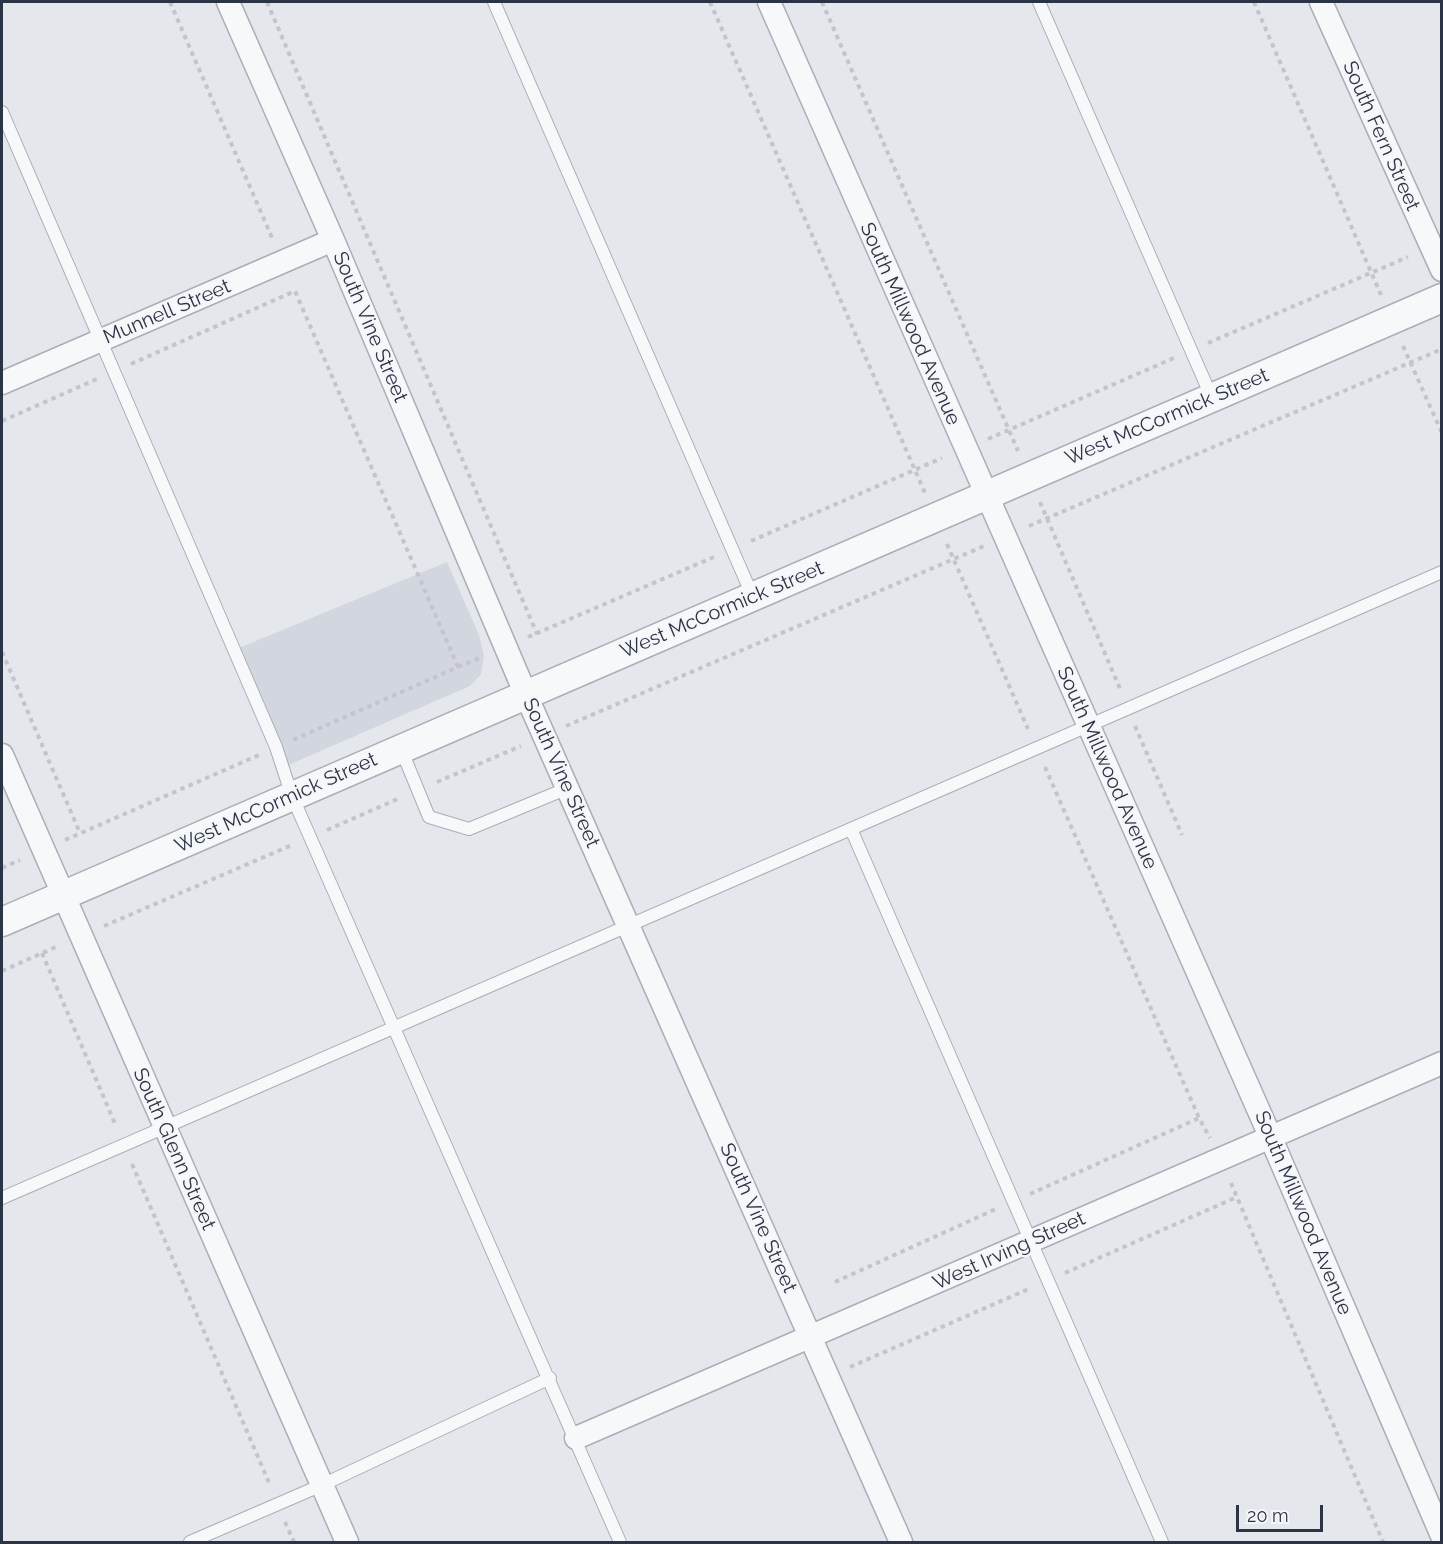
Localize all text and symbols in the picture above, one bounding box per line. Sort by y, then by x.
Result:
street label: South Fern Street [1337,57,1425,215]
street label: South Millwood Avenue [854,219,966,429]
street label: South Vine Street [327,248,413,406]
street label: Munnell Street [100,274,234,350]
street label: West McCormick Street [1062,363,1272,471]
street label: West McCormick Street [617,556,827,664]
street label: South Millwood Avenue [1051,663,1163,873]
street label: South Vine Street [517,694,605,852]
street label: West McCormick Street [171,748,381,858]
street label: South Glenn Street [127,1064,221,1234]
street label: South Millwood Avenue [1249,1107,1357,1319]
street label: South Vine Street [714,1139,802,1297]
street label: West Irving Street [929,1207,1089,1295]
scale bar [1239,1493,1326,1531]
text: 20 m [1247,1505,1289,1526]

